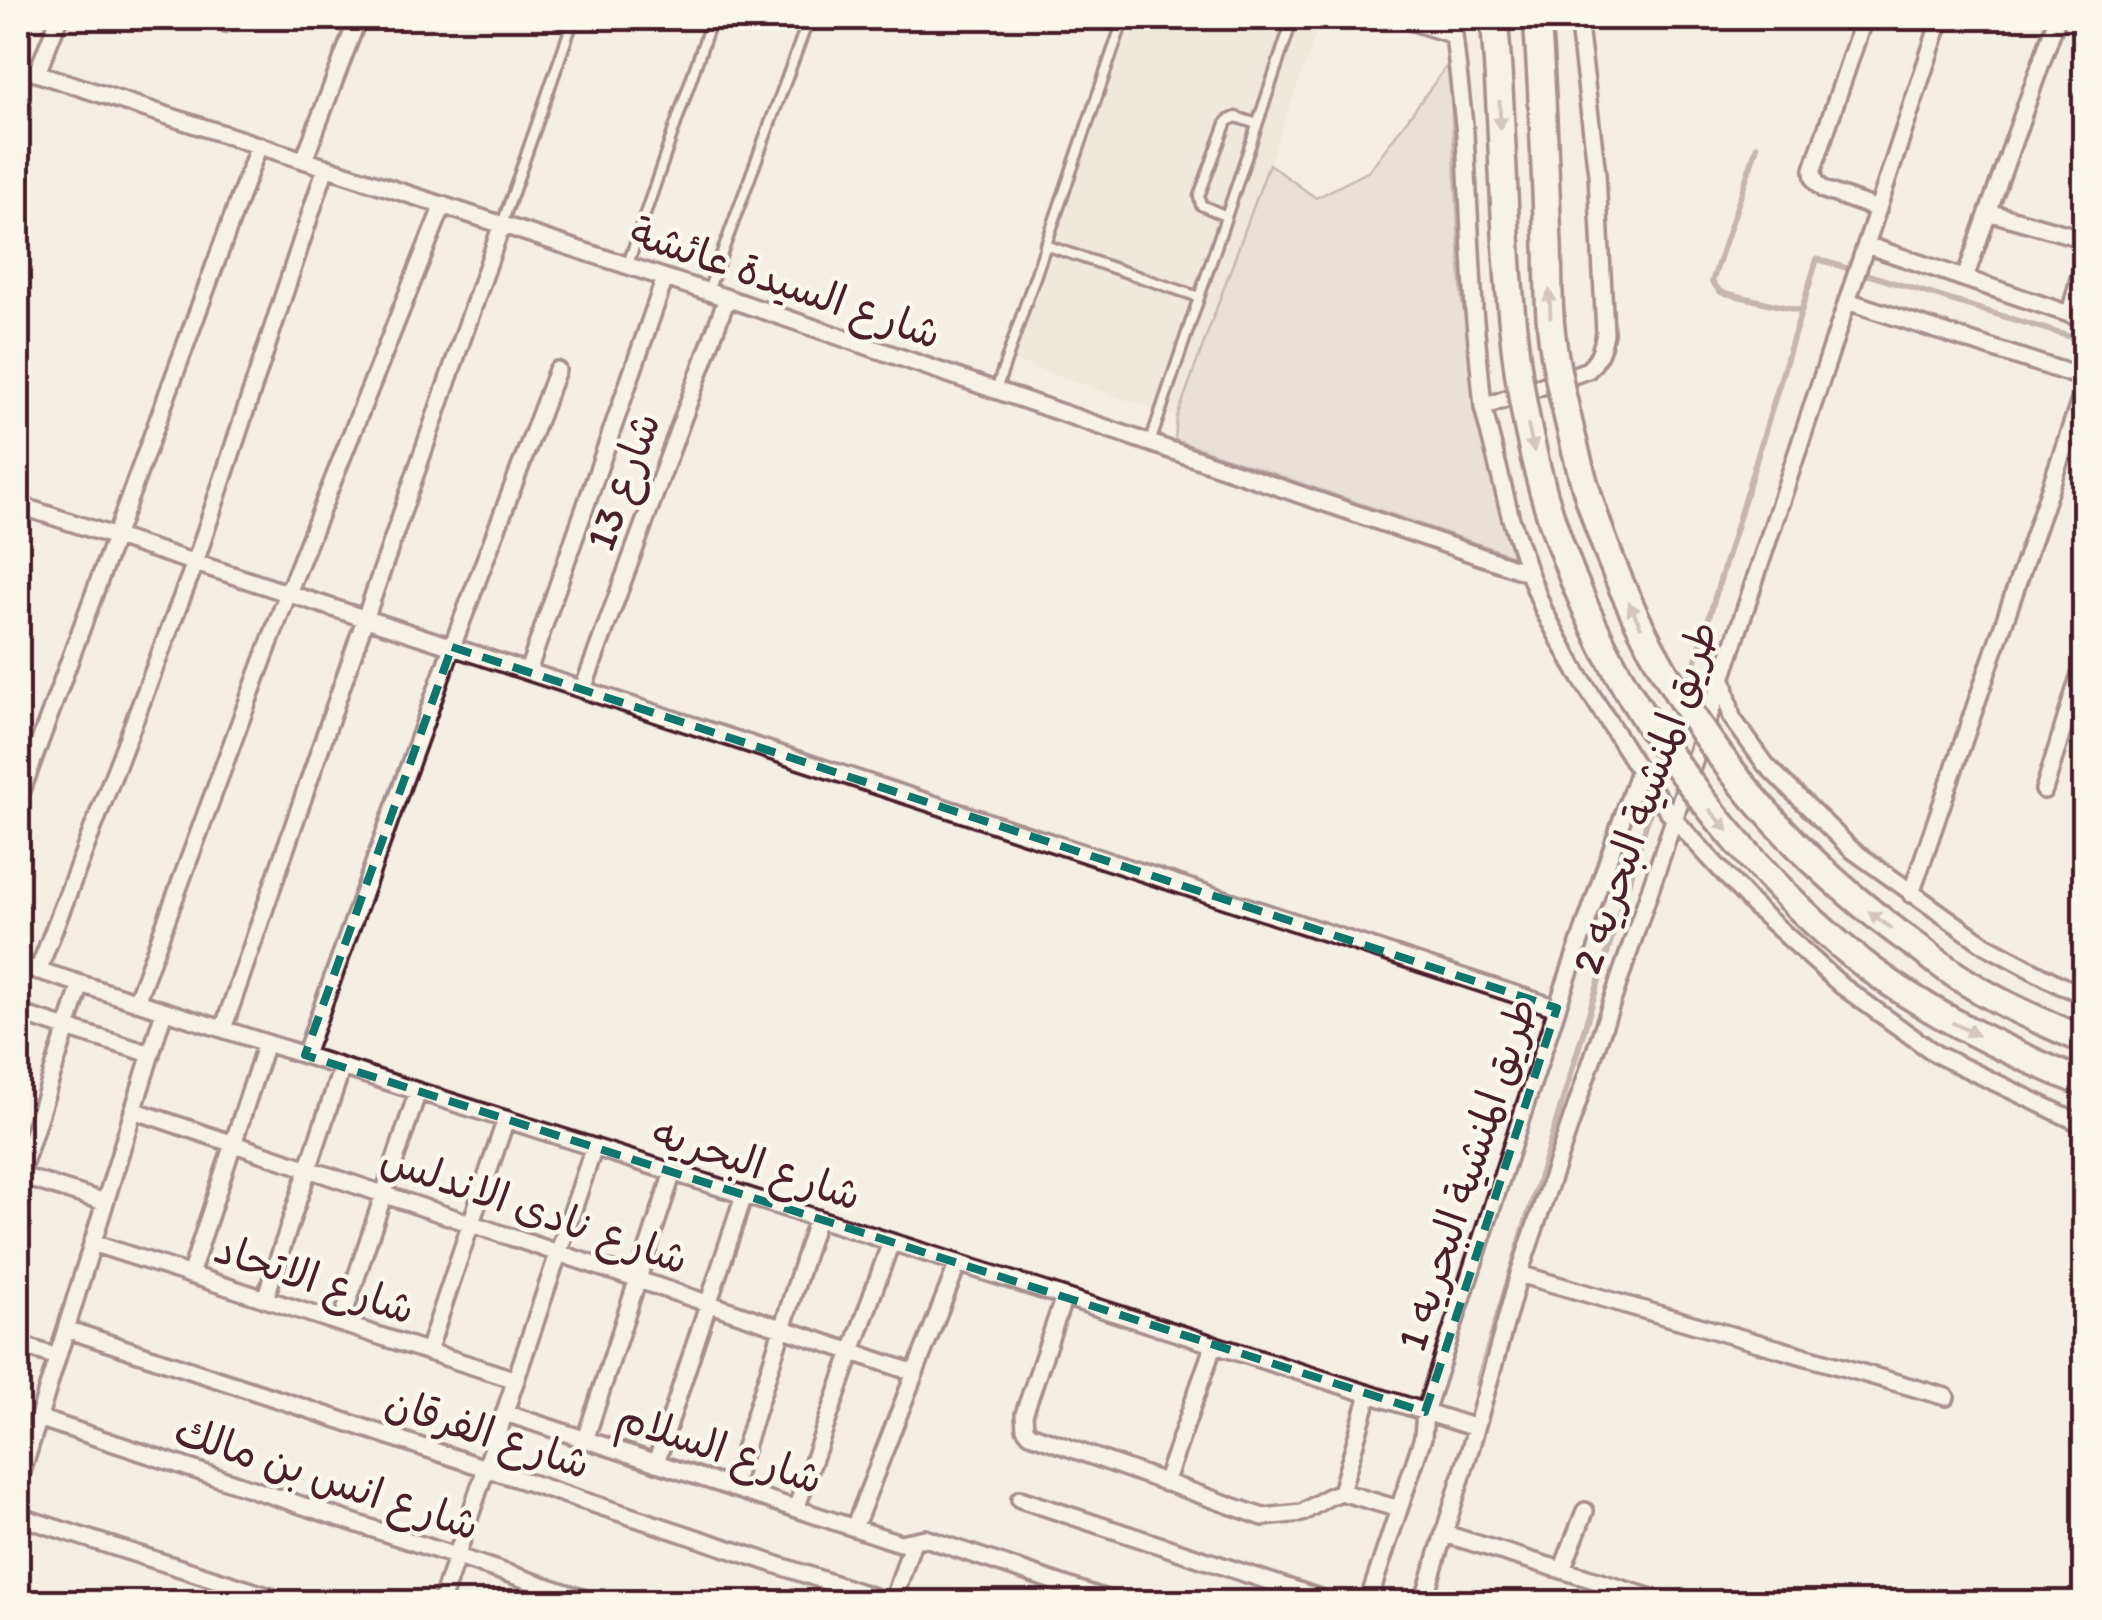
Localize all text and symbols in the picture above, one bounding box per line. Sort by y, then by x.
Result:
one-way arrow [1492,99,1508,131]
street label: شارع السيدة عائشة [622,205,948,363]
one-way arrow [1542,287,1558,319]
street label: شارع 13 [574,405,675,558]
one-way arrow [1524,423,1539,454]
one-way arrow [1626,601,1643,630]
street label: طريق المنشية البحريه 2 [1560,614,1729,980]
one-way arrow [1707,807,1729,832]
one-way arrow [1867,910,1893,931]
street label: طريق المنشية البحريه 1 [1385,992,1547,1357]
one-way arrow [1950,1020,1979,1037]
street label: شارع البحريه [645,1106,867,1225]
street label: شارع نادى الاندلس [373,1132,695,1289]
street label: شارع الاتحاد [207,1222,421,1339]
street label: شارع الفرقان [378,1375,596,1493]
street label: شارع السلام [609,1390,829,1510]
street label: شارع انس بن مالك [167,1404,485,1555]

